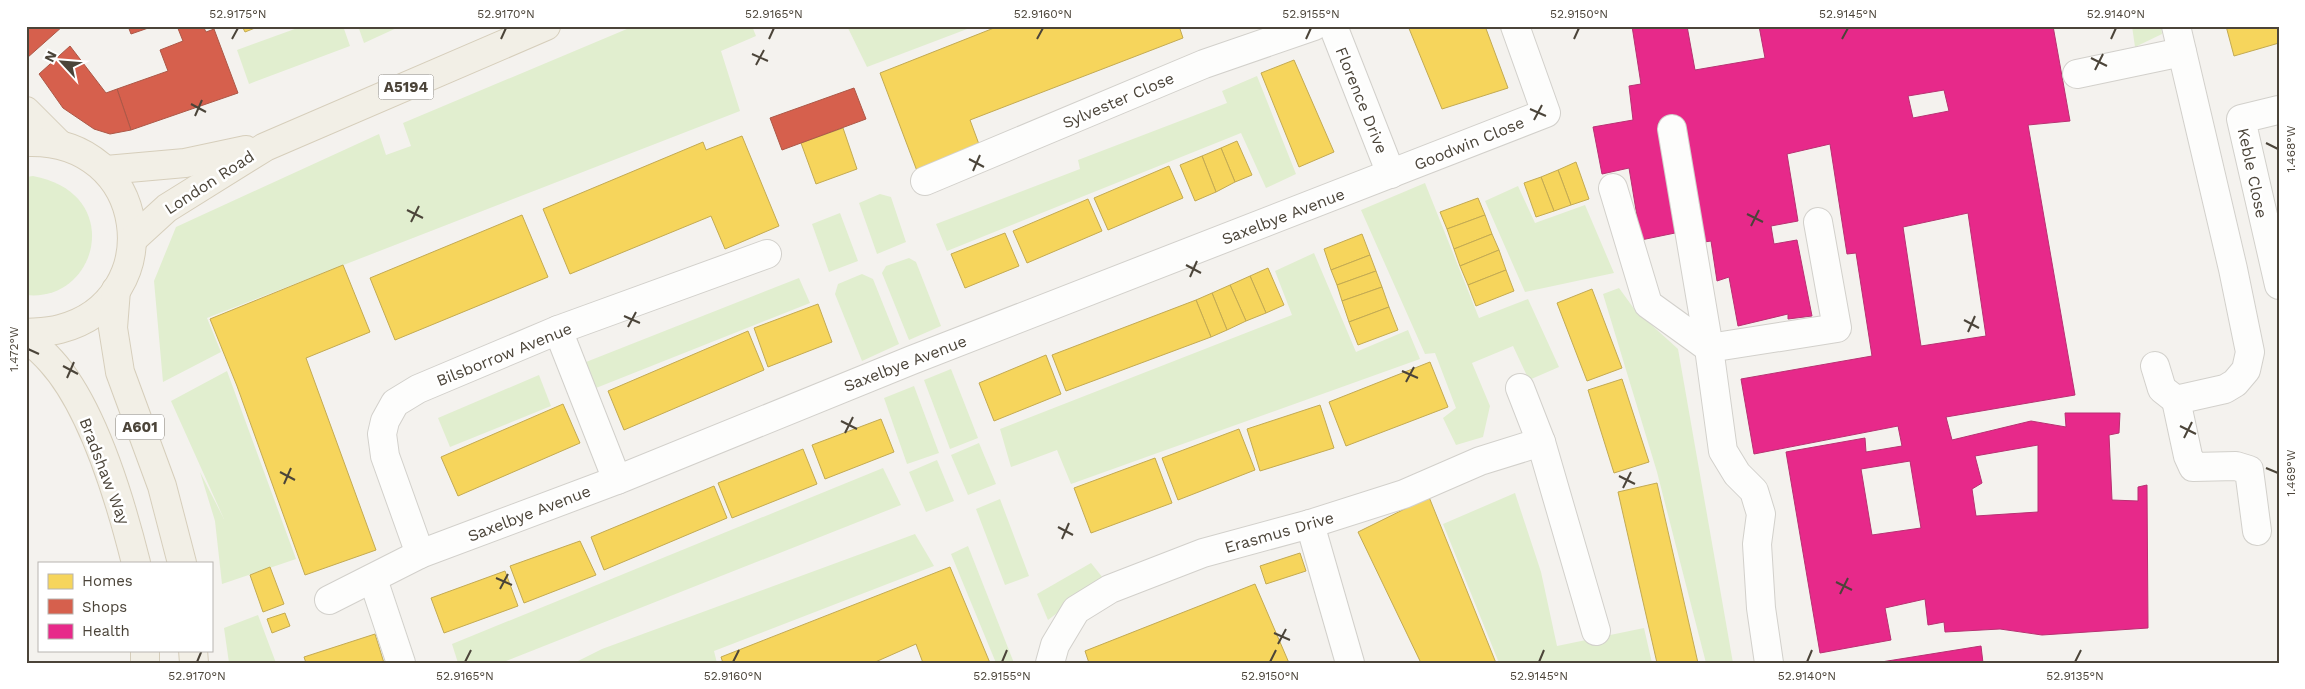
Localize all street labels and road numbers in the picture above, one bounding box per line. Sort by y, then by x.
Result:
street label: Florence Drive [1332,44,1392,156]
street label: Sylvester Close [1060,68,1177,133]
road number: A5194 [378,74,434,100]
street label: Goodwin Close [1411,113,1527,174]
street label: Keble Close [2234,126,2271,220]
street label: London Road [161,146,258,218]
street label: Saxelbye Avenue [1219,184,1347,249]
street label: Bilsborrow Avenue [434,319,575,390]
street label: Saxelbye Avenue [841,331,969,396]
road number: A601 [116,414,164,440]
street label: Bradshaw Way [75,415,134,528]
street label: Saxelbye Avenue [465,481,593,546]
street label: Erasmus Drive [1222,508,1336,557]

